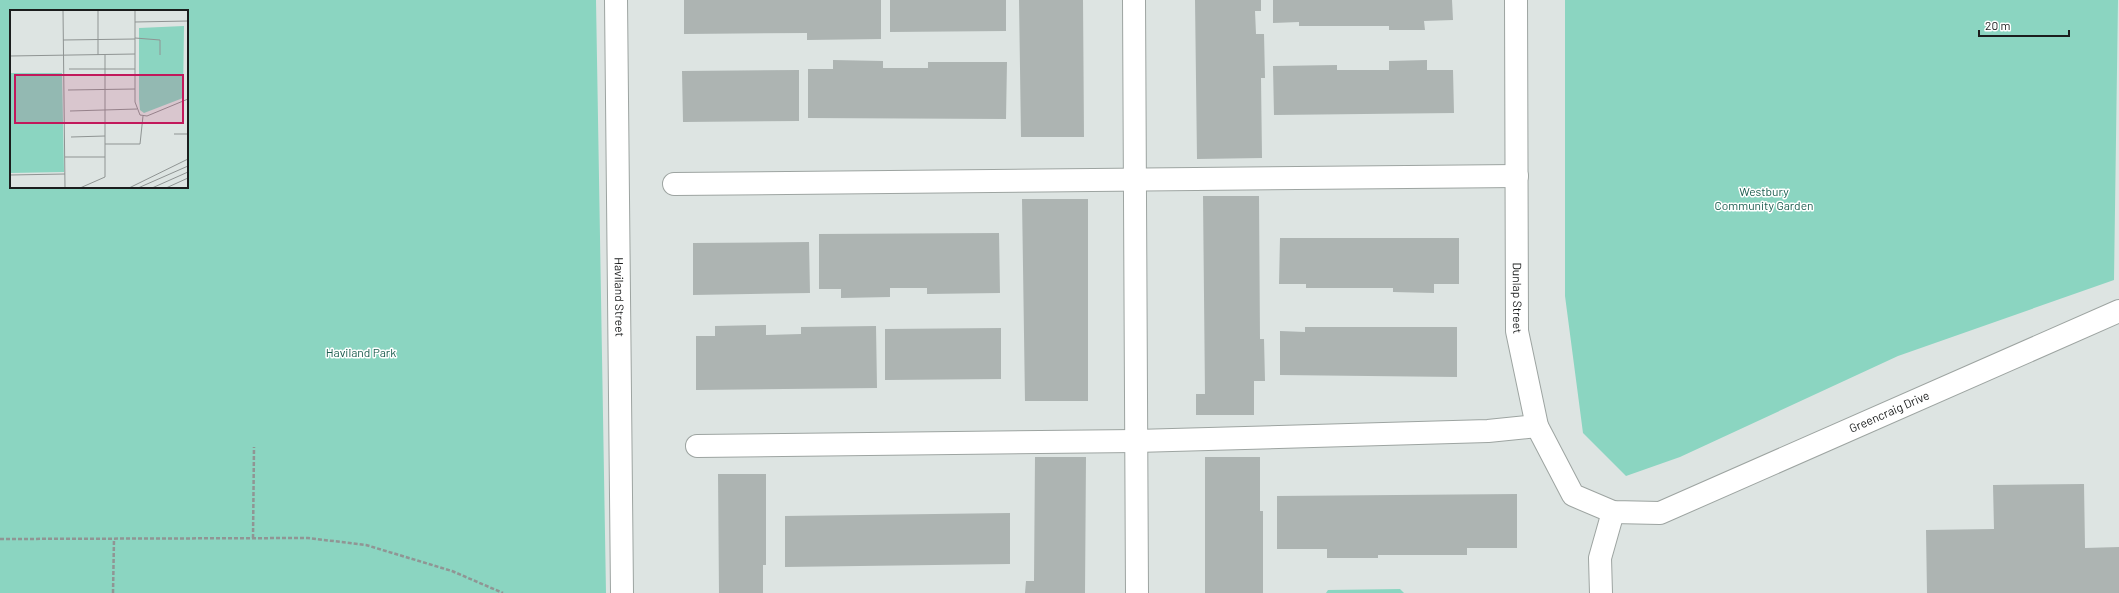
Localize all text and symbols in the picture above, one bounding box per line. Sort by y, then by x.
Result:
inset map [10,10,188,188]
scale bar [1979,12,2069,38]
text: 20 m [1985,18,2011,32]
park label: Westbury Community Garden [1714,184,1814,212]
street label: Haviland Street [613,257,627,337]
street label: Dunlap Street [1511,263,1525,335]
park label: Haviland Park [326,345,396,359]
street label: Greencraig Drive [1847,387,1931,435]

